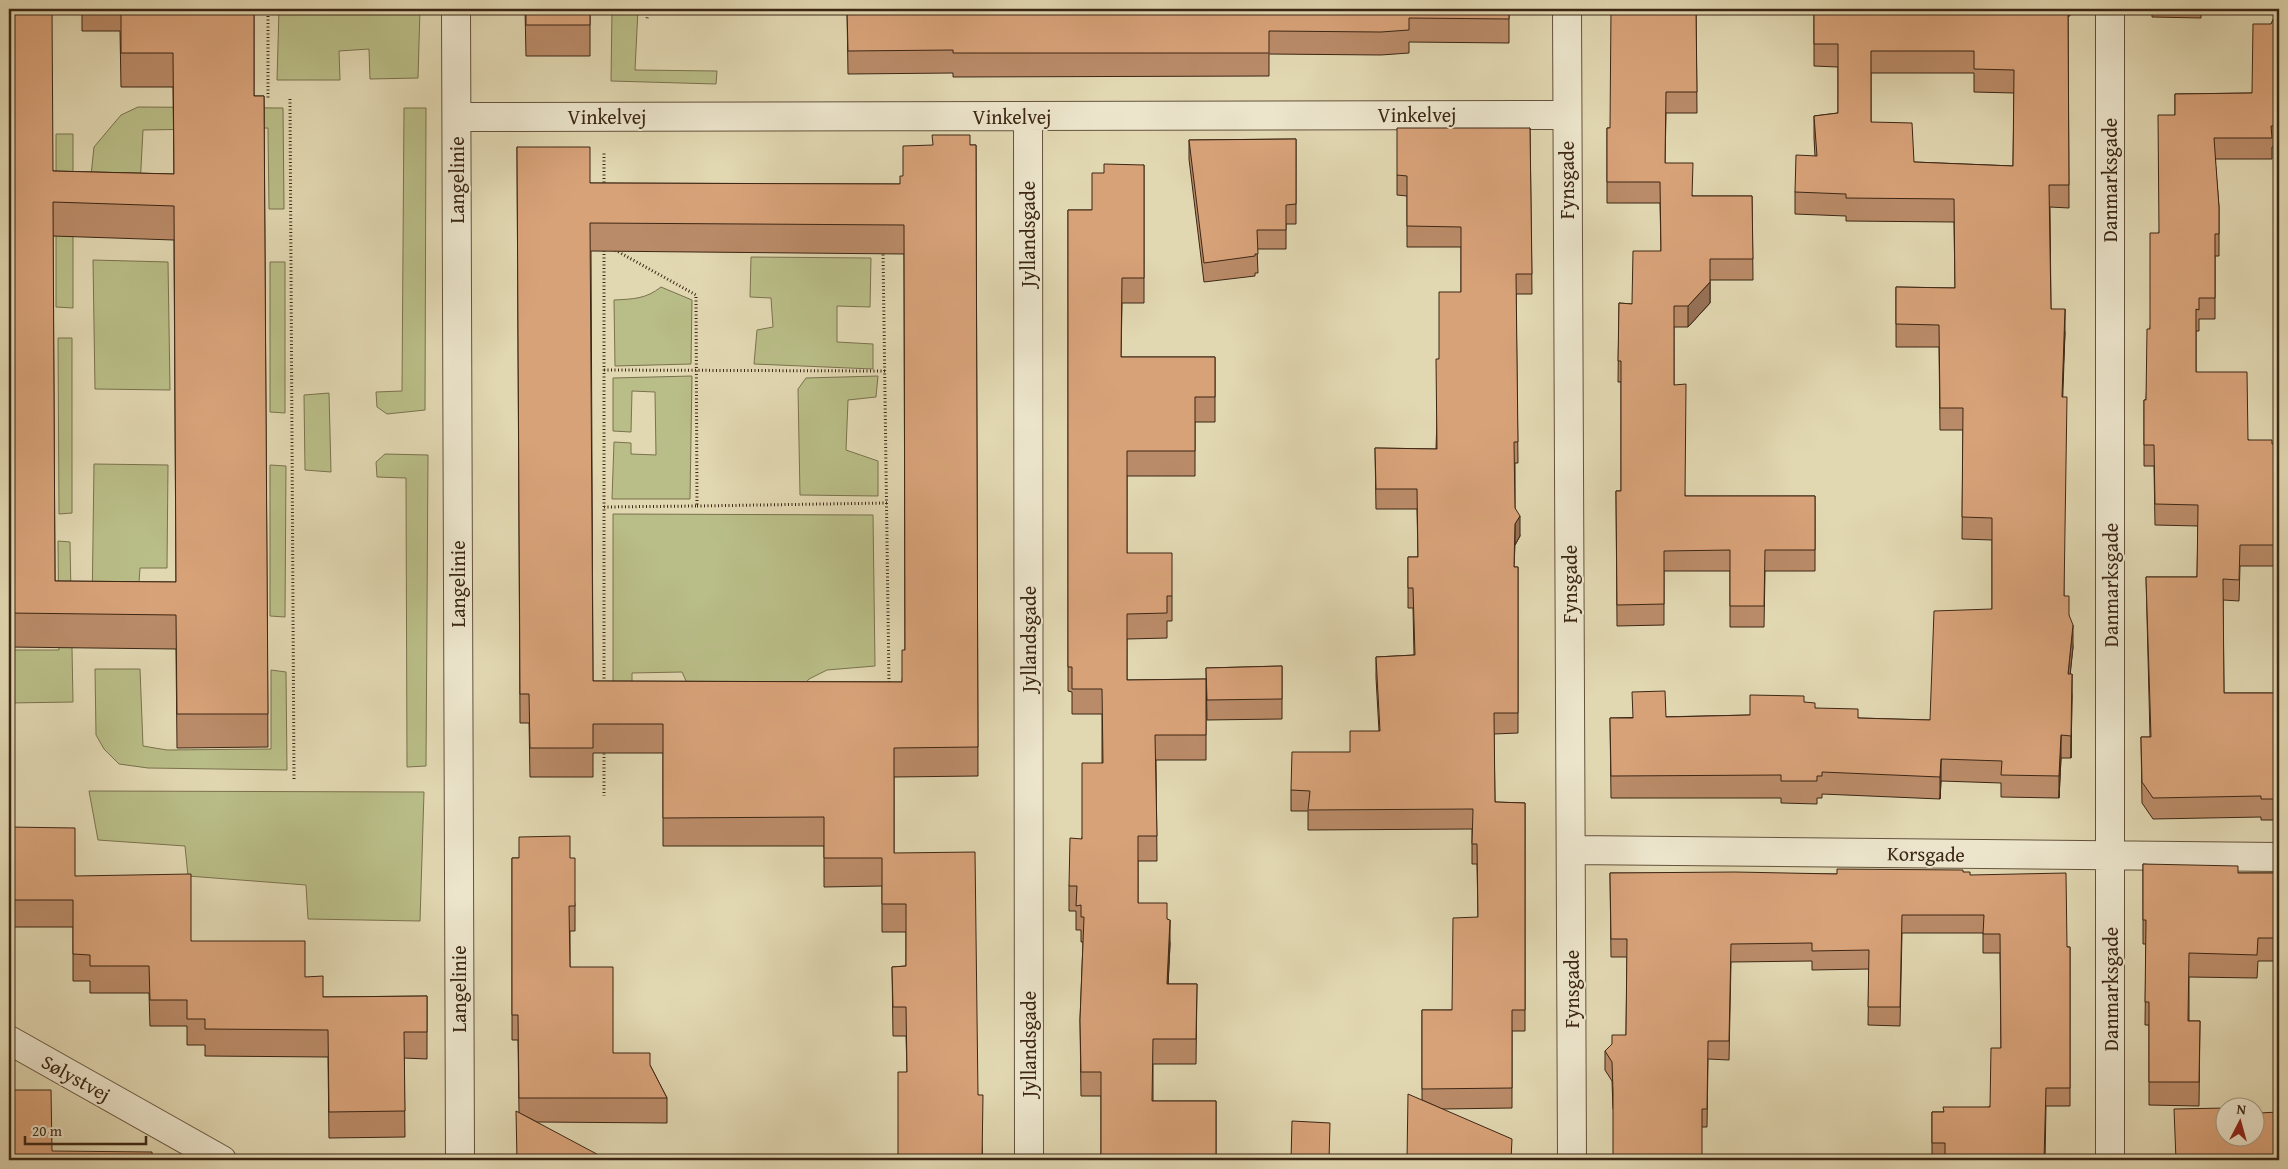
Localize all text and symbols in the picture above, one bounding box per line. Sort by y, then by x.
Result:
street label: Vinkelvej [1378,100,1456,129]
street label: Vinkelvej [568,102,646,131]
street label: Vinkelvej [973,102,1051,131]
street label: Danmarksgade [2095,118,2124,242]
street label: Langelinie [442,136,471,224]
street label: Fynsgade [1552,141,1581,219]
street label: Jyllandsgade [1013,181,1042,290]
street label: Danmarksgade [2096,523,2125,647]
street label: Langelinie [443,540,472,628]
street label: Fynsgade [1555,545,1584,623]
street label: Jyllandsgade [1014,586,1043,695]
street label: Korsgade [1887,838,1965,869]
street label: Danmarksgade [2096,927,2125,1051]
street label: Langelinie [444,945,473,1033]
street label: Fynsgade [1557,950,1586,1028]
street label: Jyllandsgade [1014,991,1043,1100]
street label: Sølystvej [37,1047,116,1108]
north arrow [2216,1096,2266,1146]
text: N [2236,1099,2248,1120]
scale bar [25,1114,146,1146]
text: 20 m [32,1120,63,1141]

